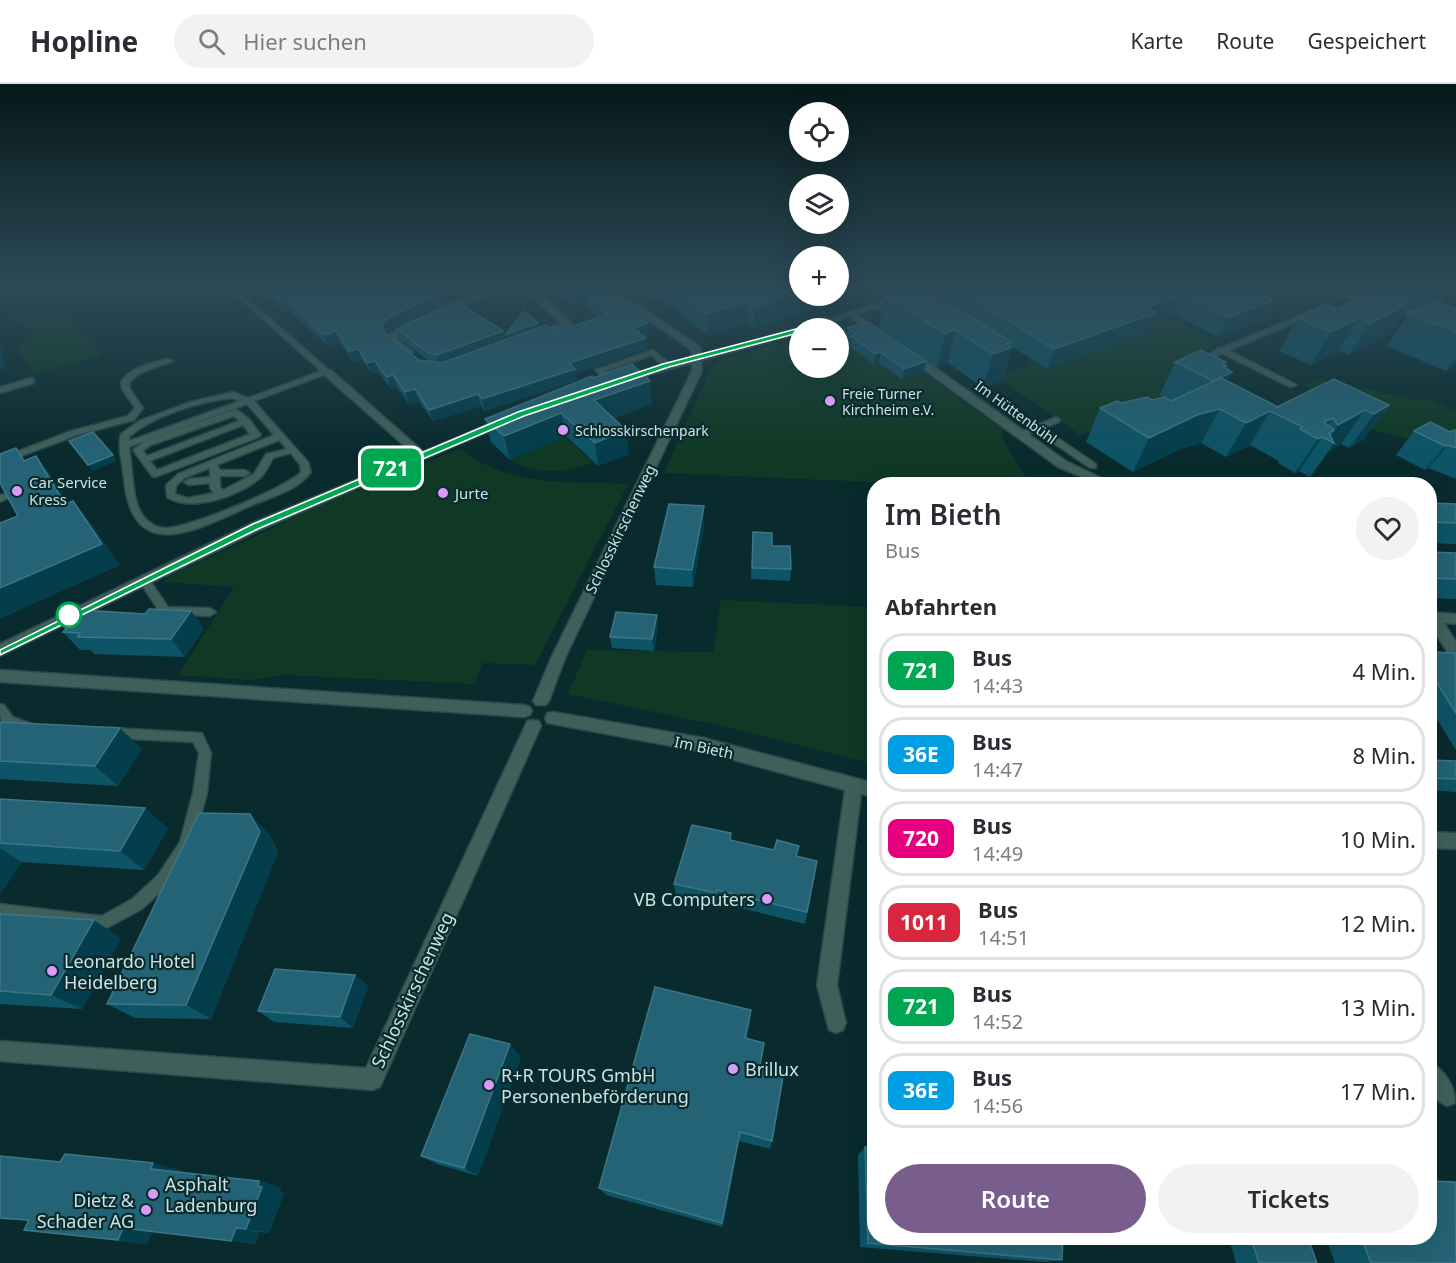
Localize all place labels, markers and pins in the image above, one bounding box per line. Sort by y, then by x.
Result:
place label: Freie Turner Kirchheim e.V. [842,384,934,419]
marker: Freie Turner Kirchheim e.V. [823,394,837,408]
place label: Schlosskirschenpark [575,421,709,440]
marker: Schlosskirschenpark [556,423,570,437]
place label: Car Service Kress [29,472,107,509]
place label: Jurte [453,483,488,503]
marker: Car Service Kress [10,484,24,498]
marker: Jurte [436,486,450,500]
unlabelled marker [56,602,82,628]
place label: VB Computers [634,887,755,911]
marker: VB Computers [760,892,774,906]
place label: Leonardo Hotel Heidelberg [64,949,195,994]
marker: Leonardo Hotel Heidelberg [45,964,59,978]
place label: Brillux [745,1057,799,1081]
marker: Brillux [726,1062,740,1076]
place label: R+R TOURS GmbH Personenbeförderung [501,1063,689,1108]
marker: R+R TOURS GmbH Personenbeförderung [482,1078,496,1092]
place label: Asphalt Ladenburg [165,1172,257,1217]
marker: Asphalt Ladenburg [146,1187,160,1201]
place label: Dietz & Schader AG [37,1188,135,1233]
marker: Dietz & Schader AG [139,1203,153,1217]

